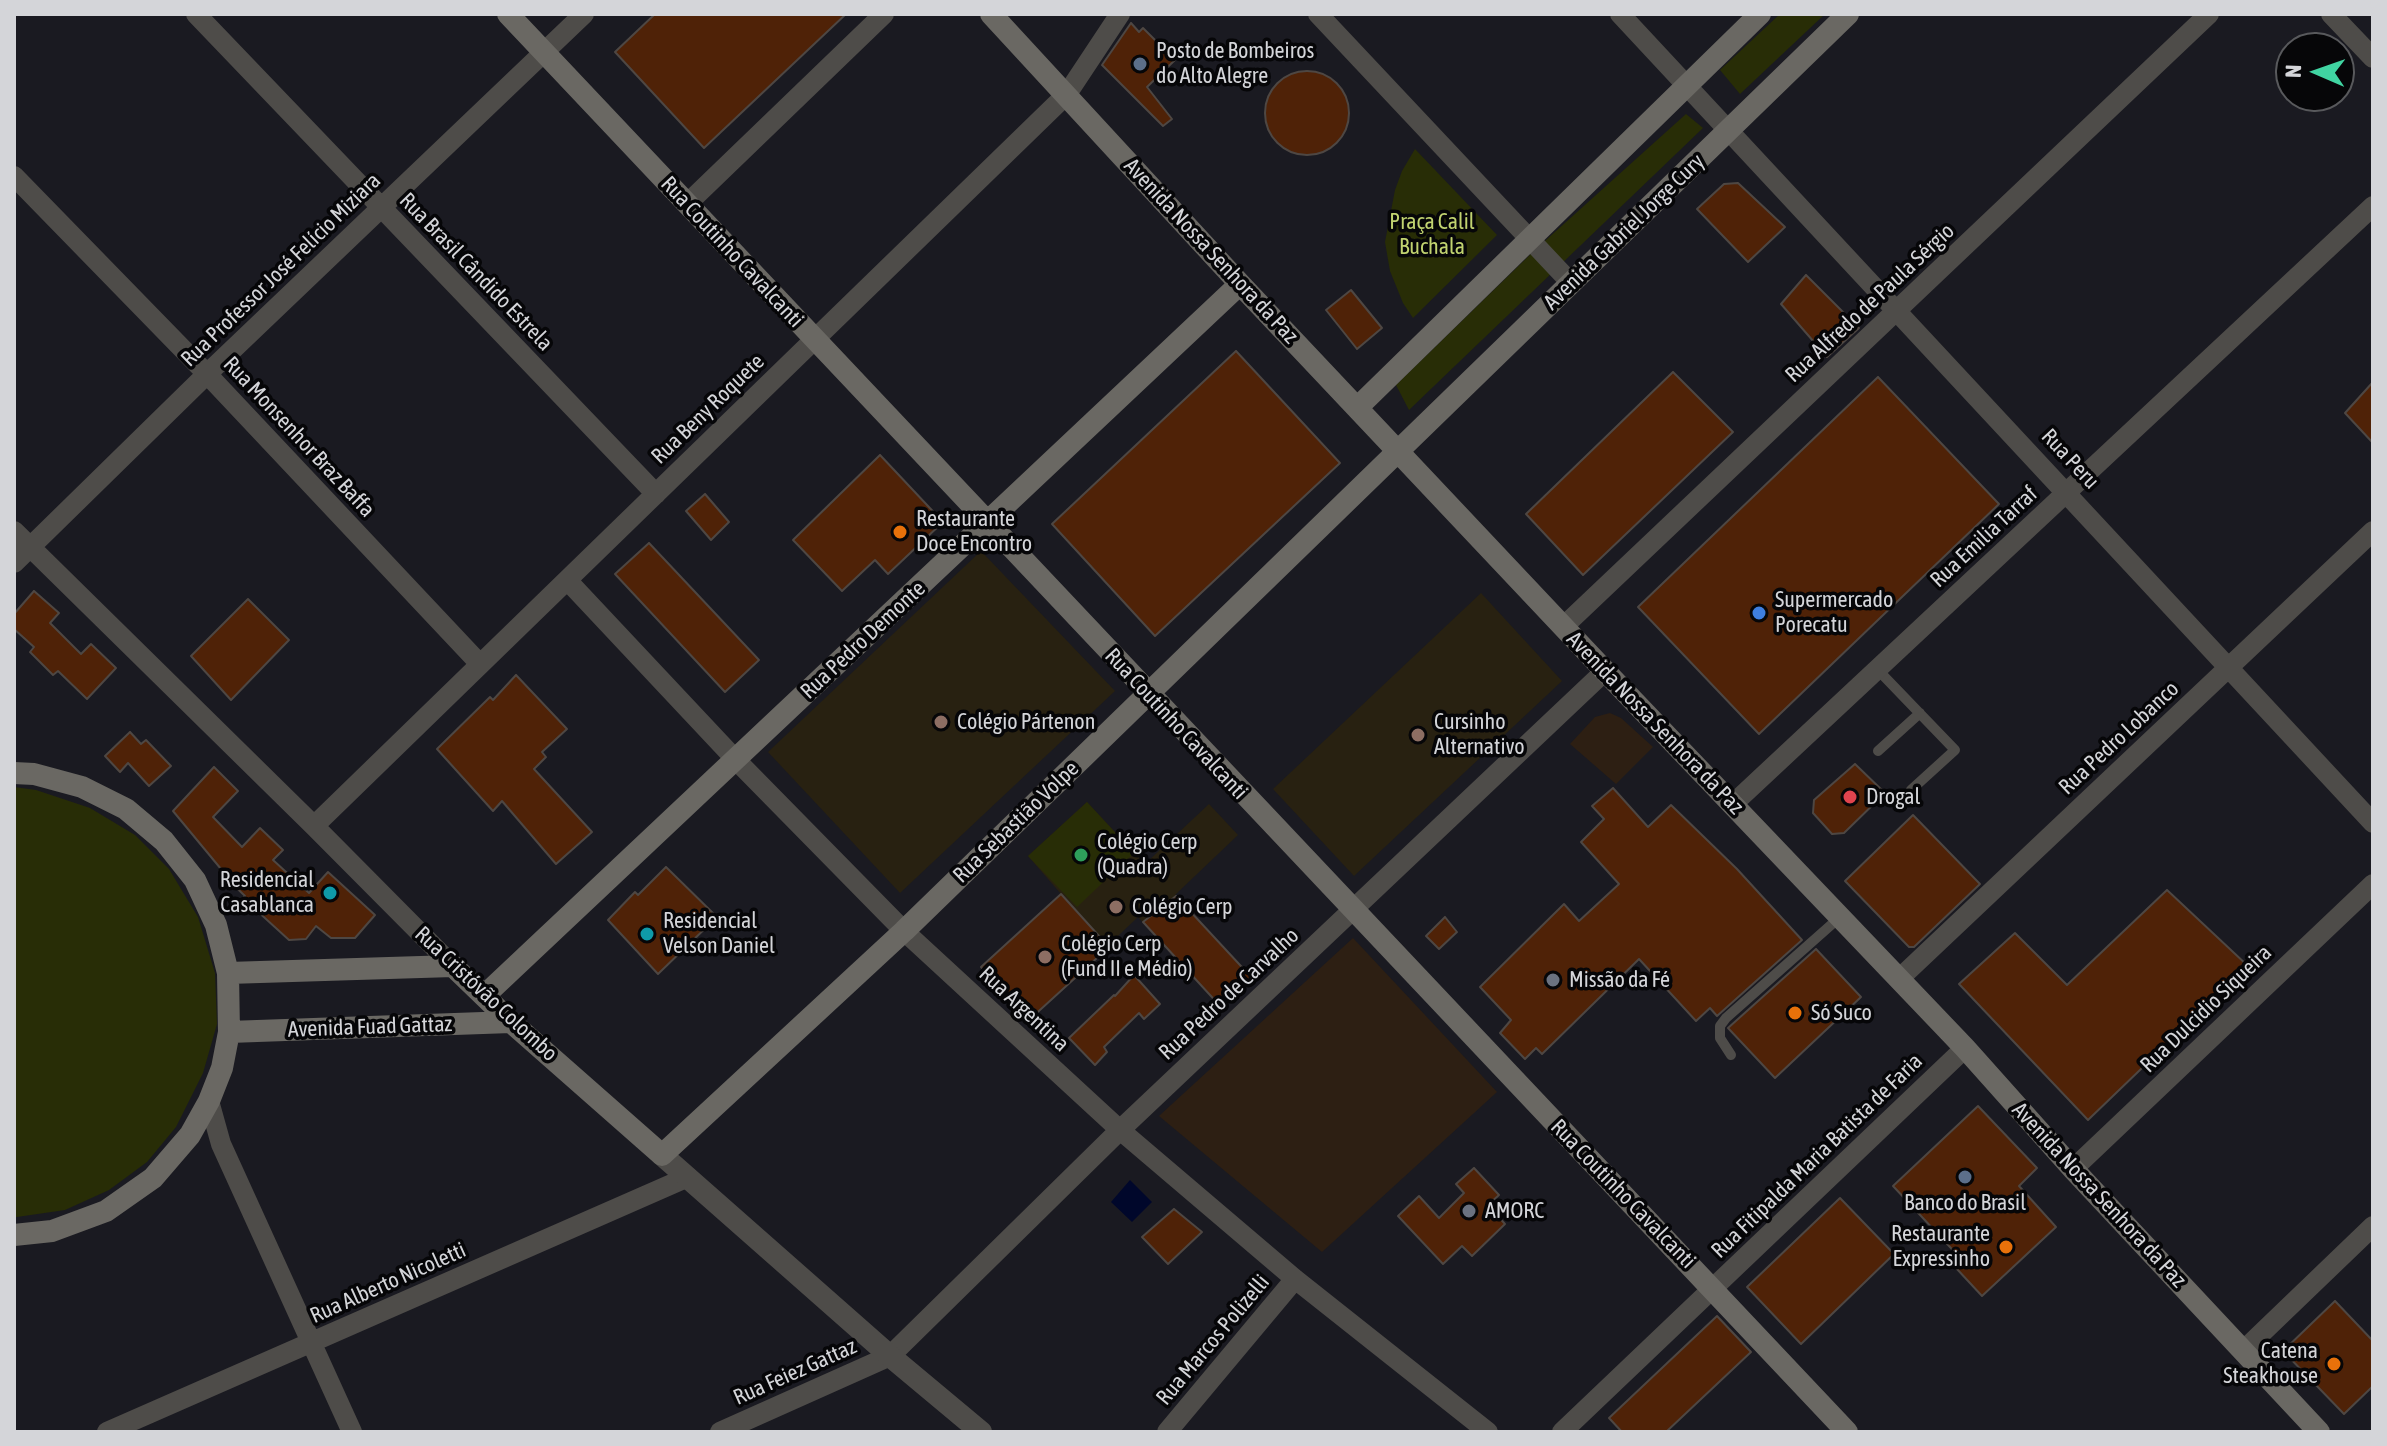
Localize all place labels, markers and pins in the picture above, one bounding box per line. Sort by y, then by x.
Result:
place label: Posto de Bombeiros do Alto Alegre [1156,38,1314,90]
marker: Posto de Bombeiros do Alto Alegre [1131,55,1149,73]
place label: Restaurante Doce Encontro [916,506,1032,558]
marker: Restaurante Doce Encontro [891,523,909,541]
place label: Supermercado Porecatu [1775,587,1893,638]
marker: Supermercado Porecatu [1750,604,1768,622]
place label: Colégio Pártenon [957,709,1095,735]
place label: Cursinho Alternativo [1434,709,1525,760]
marker: Colégio Pártenon [932,713,950,731]
marker: Cursinho Alternativo [1409,726,1427,744]
place label: Drogal [1866,784,1920,810]
marker: Drogal [1841,788,1859,806]
place label: Colégio Cerp (Quadra) [1097,829,1198,880]
marker: Colégio Cerp (Quadra) [1072,846,1090,864]
place label: Residencial Casablanca [220,867,314,918]
marker: Residencial Casablanca [321,884,339,902]
place label: Colégio Cerp [1132,894,1233,920]
marker: Colégio Cerp [1107,898,1125,916]
place label: Residencial Velson Daniel [663,908,775,960]
marker: Residencial Velson Daniel [638,925,656,943]
place label: Colégio Cerp (Fund II e Médio) [1061,931,1193,982]
marker: Colégio Cerp (Fund II e Médio) [1036,948,1054,966]
place label: Missão da Fé [1569,967,1670,993]
marker: Missão da Fé [1544,971,1562,989]
place label: Só Suco [1811,1000,1872,1026]
marker: Só Suco [1786,1004,1804,1022]
marker: Banco do Brasil [1956,1168,1974,1186]
place label: Banco do Brasil [1904,1190,2026,1216]
place label: AMORC [1485,1198,1544,1224]
marker: AMORC [1460,1202,1478,1220]
place label: Restaurante Expressinho [1891,1221,1990,1272]
marker: Restaurante Expressinho [1997,1238,2015,1256]
place label: Catena Steakhouse [2223,1338,2318,1390]
marker: Catena Steakhouse [2325,1355,2343,1373]

